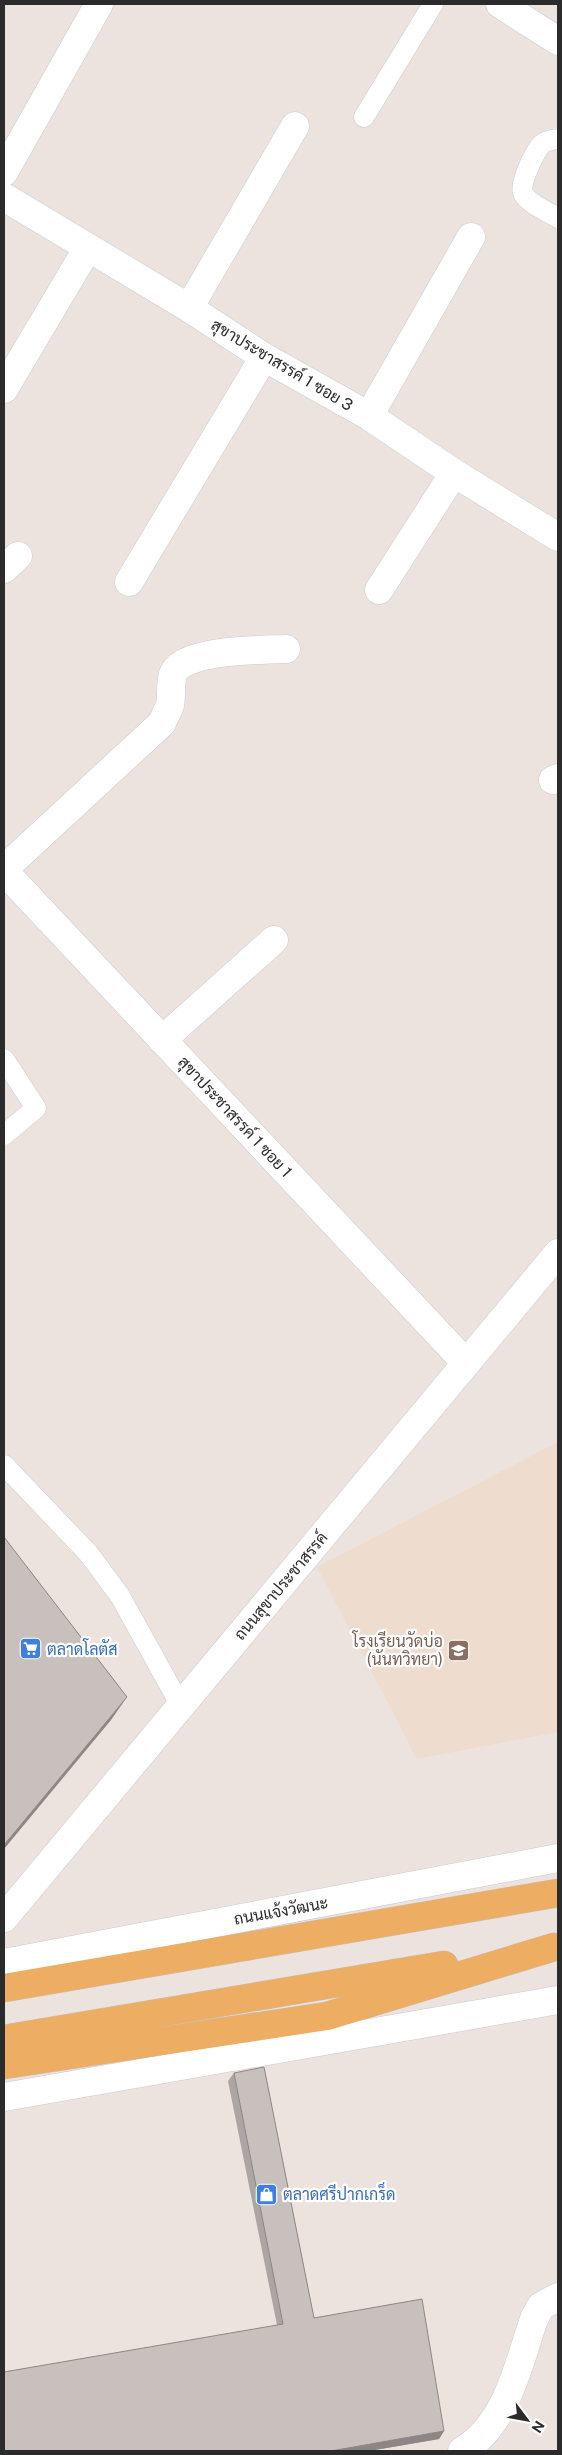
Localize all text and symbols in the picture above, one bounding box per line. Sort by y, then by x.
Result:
street label: สุขาประชาสรรค์ 1 ซอย 3 [207,313,358,417]
street label: สุขาประชาสรรค์ 1 ซอย 1 [173,1051,298,1183]
street label: ถนนสุขาประชาสรรค์ [228,1526,333,1645]
place label: โรงเรียนวัดบ่อ (นันทวิทยา) [352,1630,443,1669]
supermarket icon: ตลาดโลตัส [19,1637,43,1661]
place label: ตลาดโลตัส [47,1638,118,1659]
school or university icon: โรงเรียนวัดบ่อ (นันทวิทยา) [447,1638,471,1662]
street label: ถนนแจ้งวัฒนะ [232,1892,330,1929]
place label: ตลาดศรีปากเกร็ด [283,2181,395,2204]
shop icon: ตลาดศรีปากเกร็ด [255,2182,279,2206]
north arrow [502,2395,552,2445]
text: N [528,2418,548,2436]

